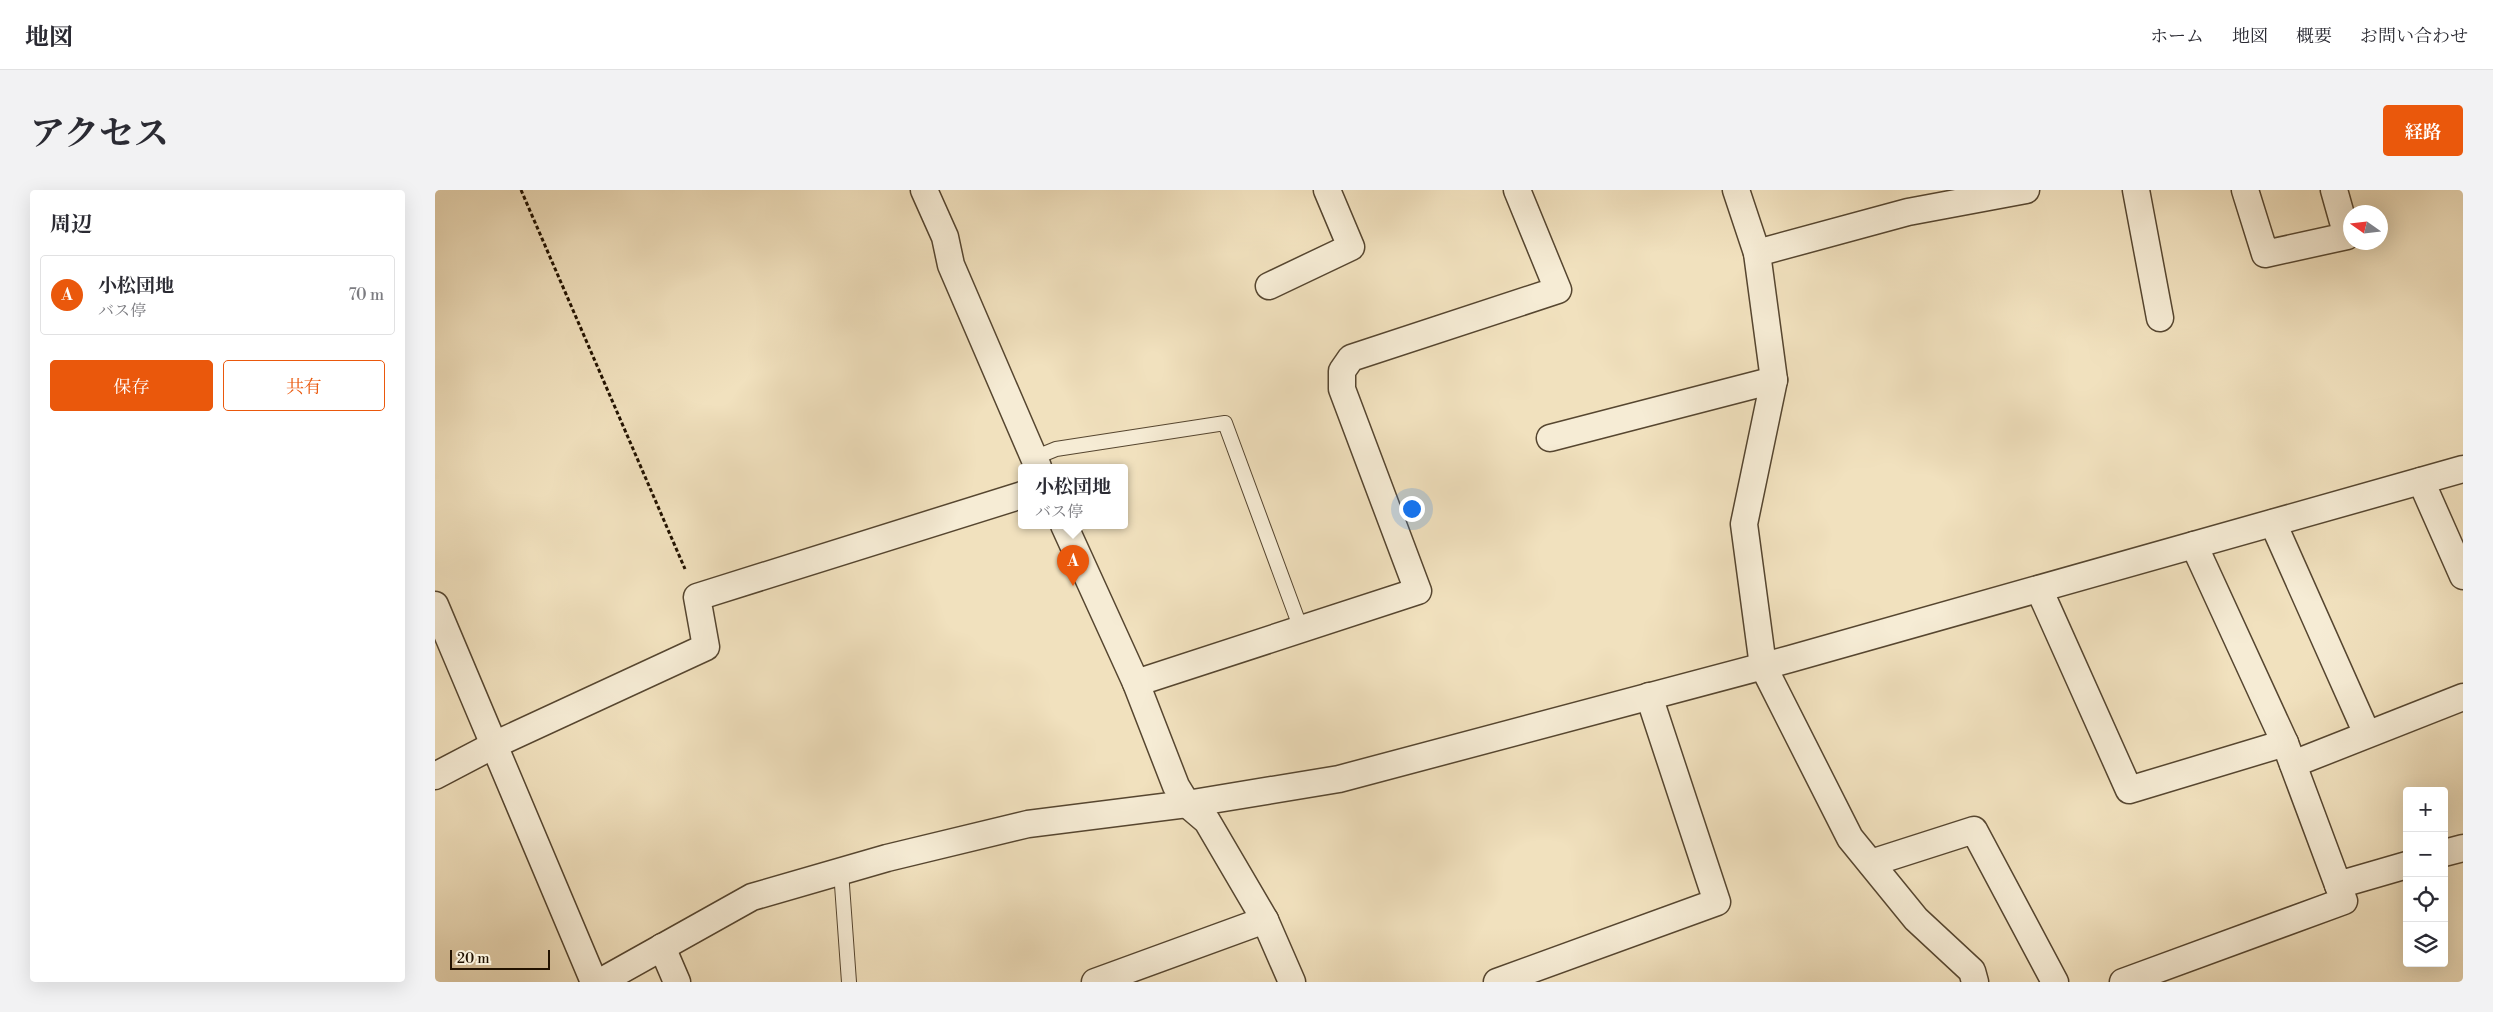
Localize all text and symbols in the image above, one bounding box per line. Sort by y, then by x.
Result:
text: 地図 [25,23,73,53]
text: ホーム [2150,25,2204,48]
text: 地図 [2232,25,2268,48]
text: 概要 [2296,25,2332,48]
text: お問い合わせ [2360,25,2468,48]
button: 経路 [2383,105,2463,156]
text: アクセス [30,113,169,156]
north arrow [2343,205,2388,250]
text: 周辺 [50,212,92,238]
text: 小松団地 [98,274,174,298]
text: A [61,285,73,305]
text: 70 m [348,285,384,305]
text: バス停 [98,301,146,321]
button: 保存 [50,360,213,411]
button: 共有 [223,360,385,411]
popup [1018,464,1128,529]
text: 小松団地 [1035,475,1111,499]
your location [1399,496,1425,522]
text: バス停 [1035,502,1083,522]
pin: A [1057,545,1089,586]
map controls [2403,787,2448,967]
button: + [2403,787,2448,832]
button: − [2403,832,2448,877]
button: locate [2403,877,2448,922]
button: layers [2403,922,2448,967]
scale bar [450,947,550,970]
text: 20 m [457,950,489,968]

